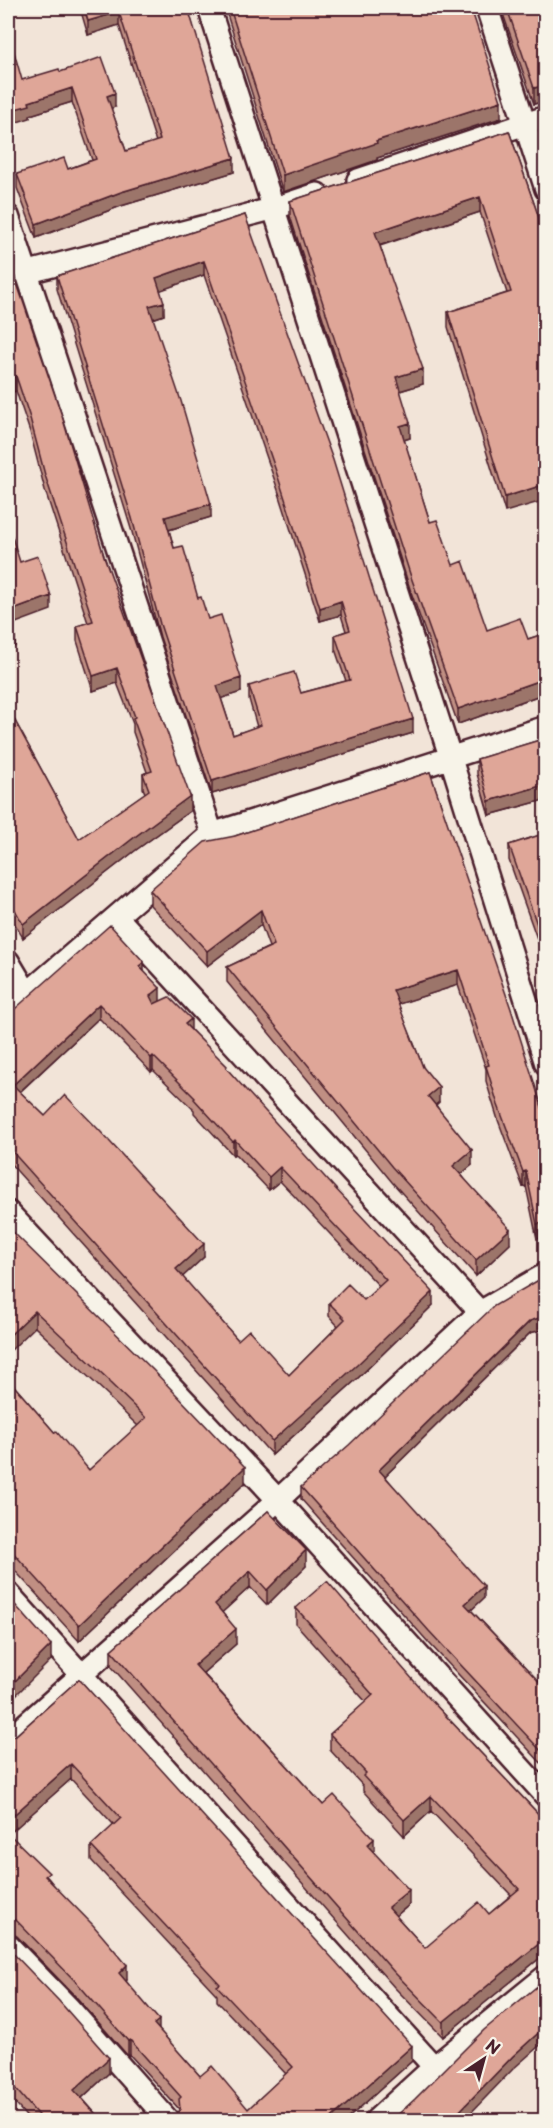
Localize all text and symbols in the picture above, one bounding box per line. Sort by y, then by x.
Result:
north arrow [454,2029,514,2089]
text: N [481,2033,506,2059]

